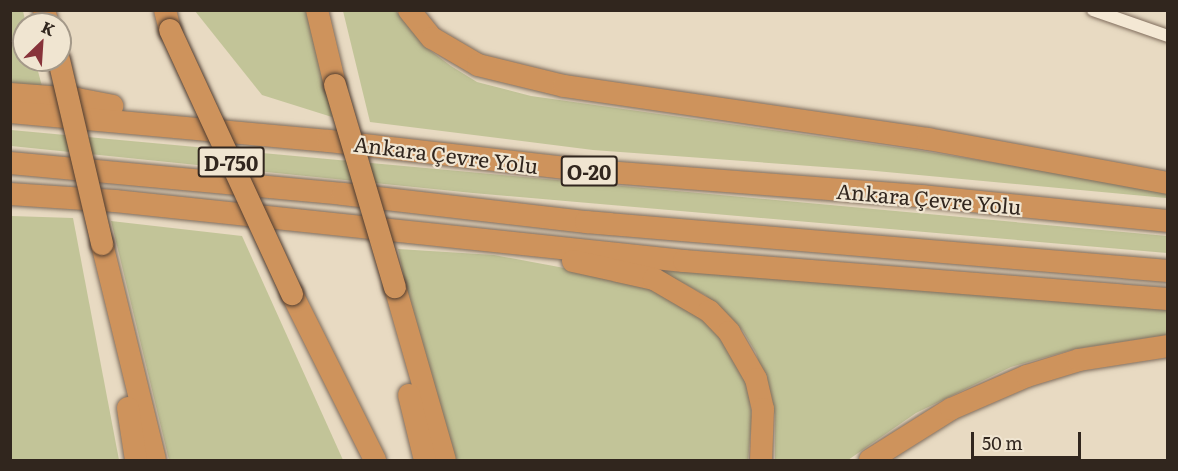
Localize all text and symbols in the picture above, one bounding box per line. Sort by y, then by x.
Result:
north arrow [12,12,72,72]
text: K [38,14,60,41]
street label: Ankara Çevre Yolu [352,130,540,178]
road number: D-750 [196,145,266,179]
road number: O-20 [560,154,618,188]
street label: Ankara Çevre Yolu [835,177,1023,219]
scale bar [974,420,1084,458]
text: 50 m [982,429,1023,456]

